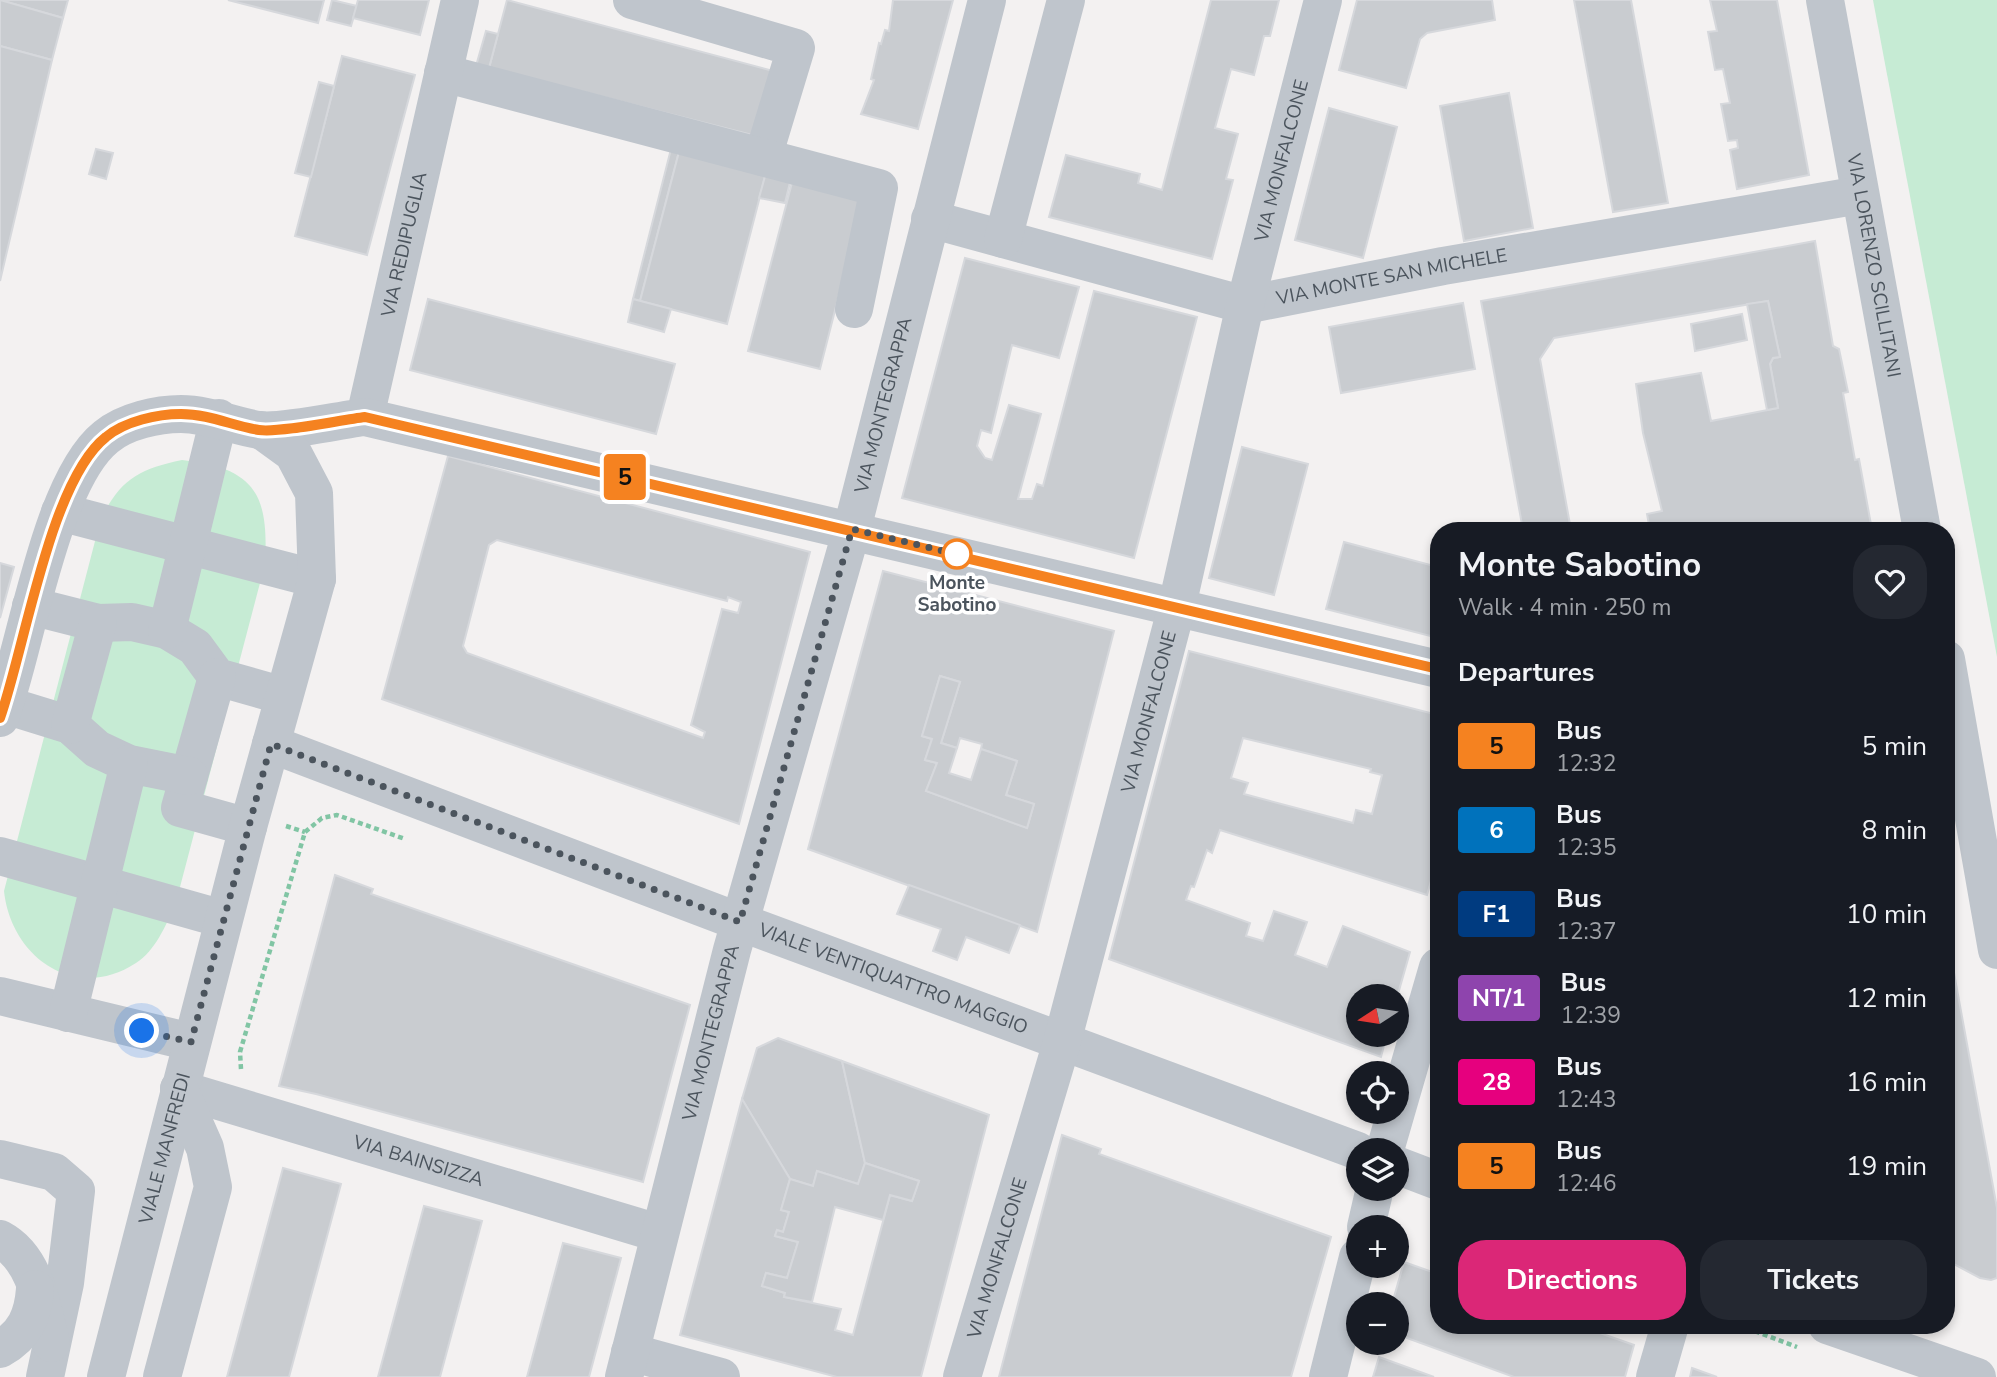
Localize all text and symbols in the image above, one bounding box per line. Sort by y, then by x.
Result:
street label: VIA MONFALCONE [1248,77,1315,246]
street label: VIA LORENZO SCILLITANI [1840,151,1907,380]
street label: VIA REDIPUGLIA [375,169,433,321]
street label: VIA MONTE SAN MICHELE [1273,242,1509,312]
street label: VIA MONTEGRAPPA [848,314,919,497]
line badge: 5 [602,454,648,500]
text: 5 [618,461,632,493]
marker: Monte Sabotino [942,539,972,569]
text: Monte Sabotino [1458,543,1701,588]
button: heart [1853,545,1927,619]
place label: Monte Sabotino [918,570,996,618]
text: Walk · 4 min · 250 m [1458,592,1671,623]
street label: VIA MONFALCONE [1115,628,1183,797]
text: Departures [1458,655,1594,690]
text: Bus [1556,713,1602,748]
text: 5 min [1862,729,1927,764]
text: 5 [1489,730,1504,762]
text: 12:32 [1556,748,1616,779]
text: Bus [1556,797,1602,832]
text: 8 min [1862,813,1927,848]
text: 6 [1489,814,1504,846]
text: 12:35 [1556,832,1616,863]
text: Bus [1556,881,1602,916]
text: 10 min [1846,897,1927,932]
text: F1 [1483,898,1510,930]
text: 12:37 [1556,916,1616,947]
street label: VIALE VENTIQUATTRO MAGGIO [754,917,1032,1041]
street label: VIA MONTEGRAPPA [676,942,746,1125]
text: Bus [1561,965,1606,1000]
text: 12 min [1846,981,1927,1016]
text: NT/1 [1472,982,1526,1014]
north arrow [1346,984,1409,1046]
map controls [1346,984,1409,1355]
text: 12:39 [1561,1000,1621,1031]
your location [124,1013,159,1048]
text: Bus [1556,1049,1602,1084]
button: locate [1346,1061,1409,1124]
text: 16 min [1846,1065,1927,1100]
text: 28 [1482,1066,1511,1098]
street label: VIALE MANFREDI [133,1070,197,1228]
text: 12:43 [1556,1084,1616,1115]
street label: VIA BAINSIZZA [349,1129,487,1193]
text: Bus [1556,1133,1602,1168]
button: layers [1346,1138,1409,1201]
text: 19 min [1846,1149,1927,1184]
text: 5 [1489,1150,1504,1182]
text: 12:46 [1556,1168,1616,1199]
street label: VIA MONFALCONE [961,1175,1034,1343]
button: + [1346,1215,1409,1278]
button: Directions [1458,1240,1686,1320]
button: Tickets [1700,1240,1927,1320]
button: − [1346,1292,1409,1355]

